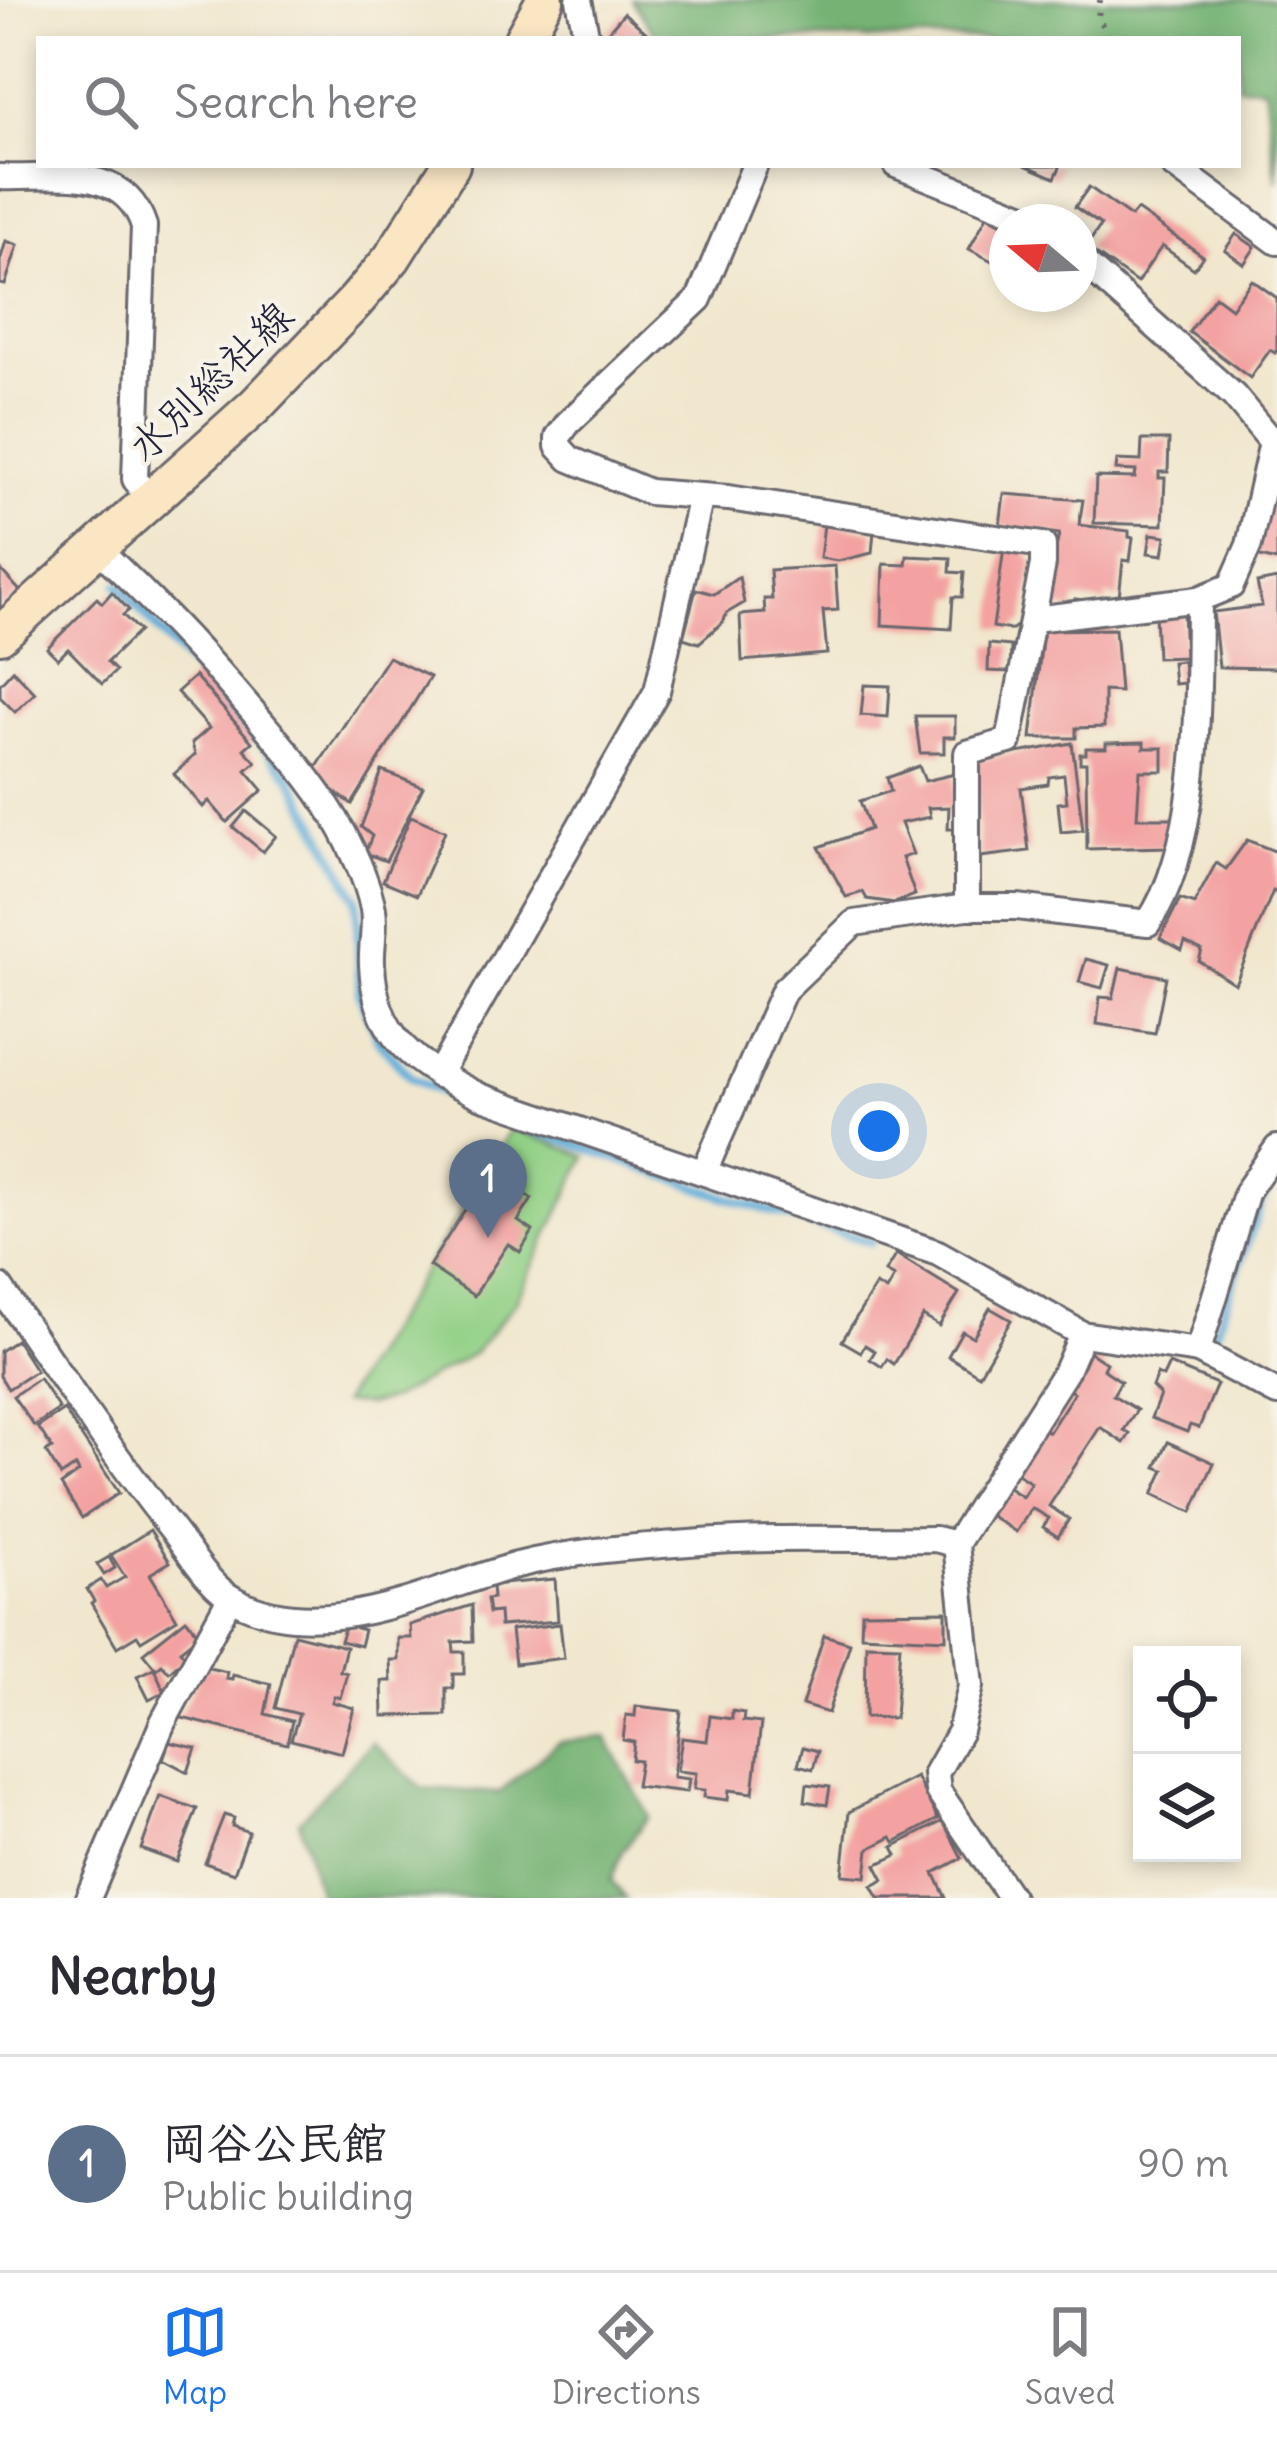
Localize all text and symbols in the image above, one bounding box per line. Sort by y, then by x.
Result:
search box [36,36,1241,168]
icon: search [78,69,144,135]
text: Search here [174,74,418,130]
north arrow [989,204,1097,312]
street label: 水別総社線 [116,289,304,473]
your location [849,1101,909,1161]
pin: 1 [449,1139,527,1238]
map controls [1133,1646,1241,1862]
button: locate [1133,1646,1241,1754]
button: layers [1133,1754,1241,1862]
text: Nearby [48,1944,217,2008]
text: 岡谷公民館 [162,2115,387,2171]
text: 1 [79,2139,95,2188]
text: 90 m [1137,2139,1229,2188]
text: Public building [162,2172,414,2221]
tab: Map [162,2299,228,2413]
tab: Directions [552,2299,701,2413]
tab: Saved [1025,2299,1115,2413]

